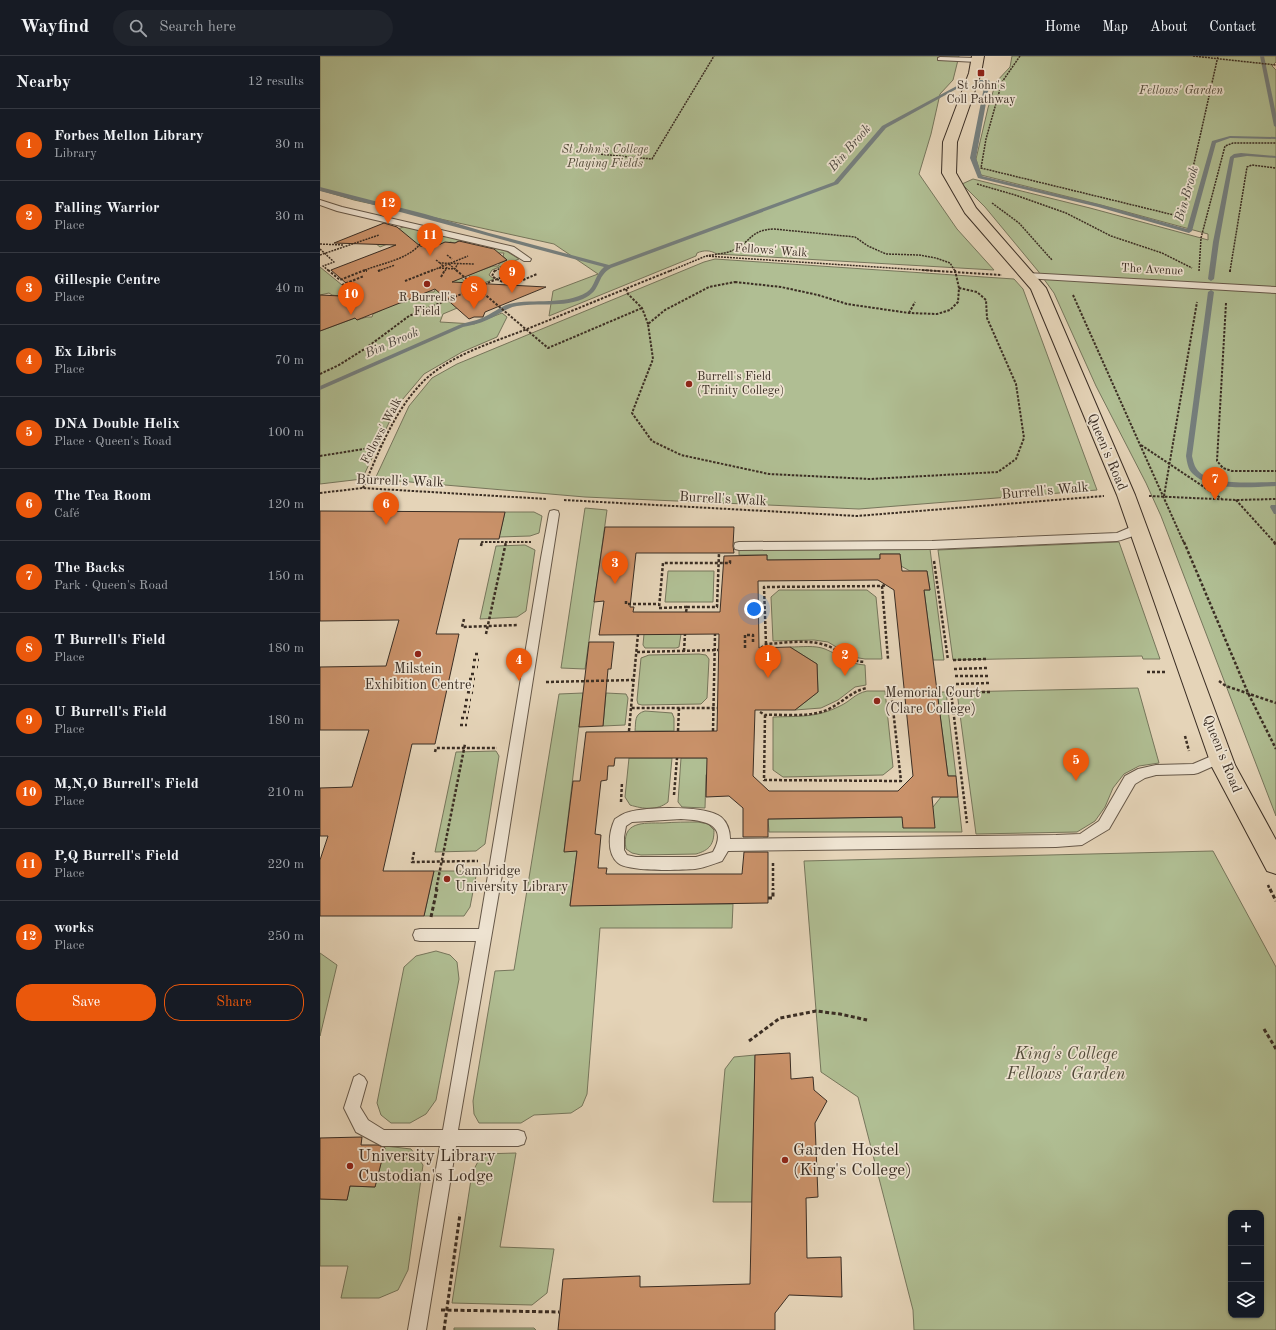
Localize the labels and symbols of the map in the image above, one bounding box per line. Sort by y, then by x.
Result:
marker: St John's Coll Pathway [976,68,986,78]
place label: St John's Coll Pathway [946,80,1016,106]
park label: Fellows' Garden [1138,85,1223,97]
water label: Bin Brook [826,122,874,175]
park label: St John's College Playing Fields [561,144,649,170]
water label: Bin Brook [1173,165,1201,224]
pin: 12 [375,191,401,224]
pin: 11 [417,223,443,256]
street label: Fellows' Walk [734,242,808,260]
pin: 9 [499,260,525,293]
street label: The Avenue [1121,262,1184,278]
pin: 8 [461,276,487,309]
marker: R Burrell's Field [422,279,432,289]
pin: 10 [338,282,364,315]
place label: R Burrell's Field [399,292,455,318]
water label: Bin Brook [362,325,421,361]
place label: Burrell's Field (Trinity College) [697,371,784,397]
marker: Burrell's Field (Trinity College) [684,379,694,389]
street label: Fellows' Walk [360,396,404,466]
street label: Queen's Road [1084,411,1130,493]
pin: 7 [1202,467,1228,500]
street label: Burrell's Walk [356,472,444,490]
street label: Burrell's Walk [1001,480,1089,502]
street label: Burrell's Walk [679,490,767,508]
pin: 6 [373,492,399,525]
pin: 3 [602,551,628,584]
your location [744,599,764,619]
pin: 2 [832,643,858,676]
pin: 1 [755,645,781,678]
pin: 4 [506,648,532,681]
marker: Milstein Exhibition Centre [413,649,423,659]
place label: Milstein Exhibition Centre [365,662,471,692]
place label: Memorial Court (Clare College) [885,686,980,716]
marker: Memorial Court (Clare College) [872,696,882,706]
street label: Queen's Road [1200,713,1244,795]
pin: 5 [1063,748,1089,781]
place label: Cambridge University Library [455,864,569,894]
marker: Cambridge University Library [442,874,452,884]
park label: King's College Fellows' Garden [1005,1046,1126,1083]
place label: Garden Hostel (King's College) [793,1142,911,1179]
place label: University Library Custodian's Lodge [358,1148,496,1185]
marker: Garden Hostel (King's College) [780,1155,790,1165]
marker: University Library Custodian's Lodge [345,1161,355,1171]

